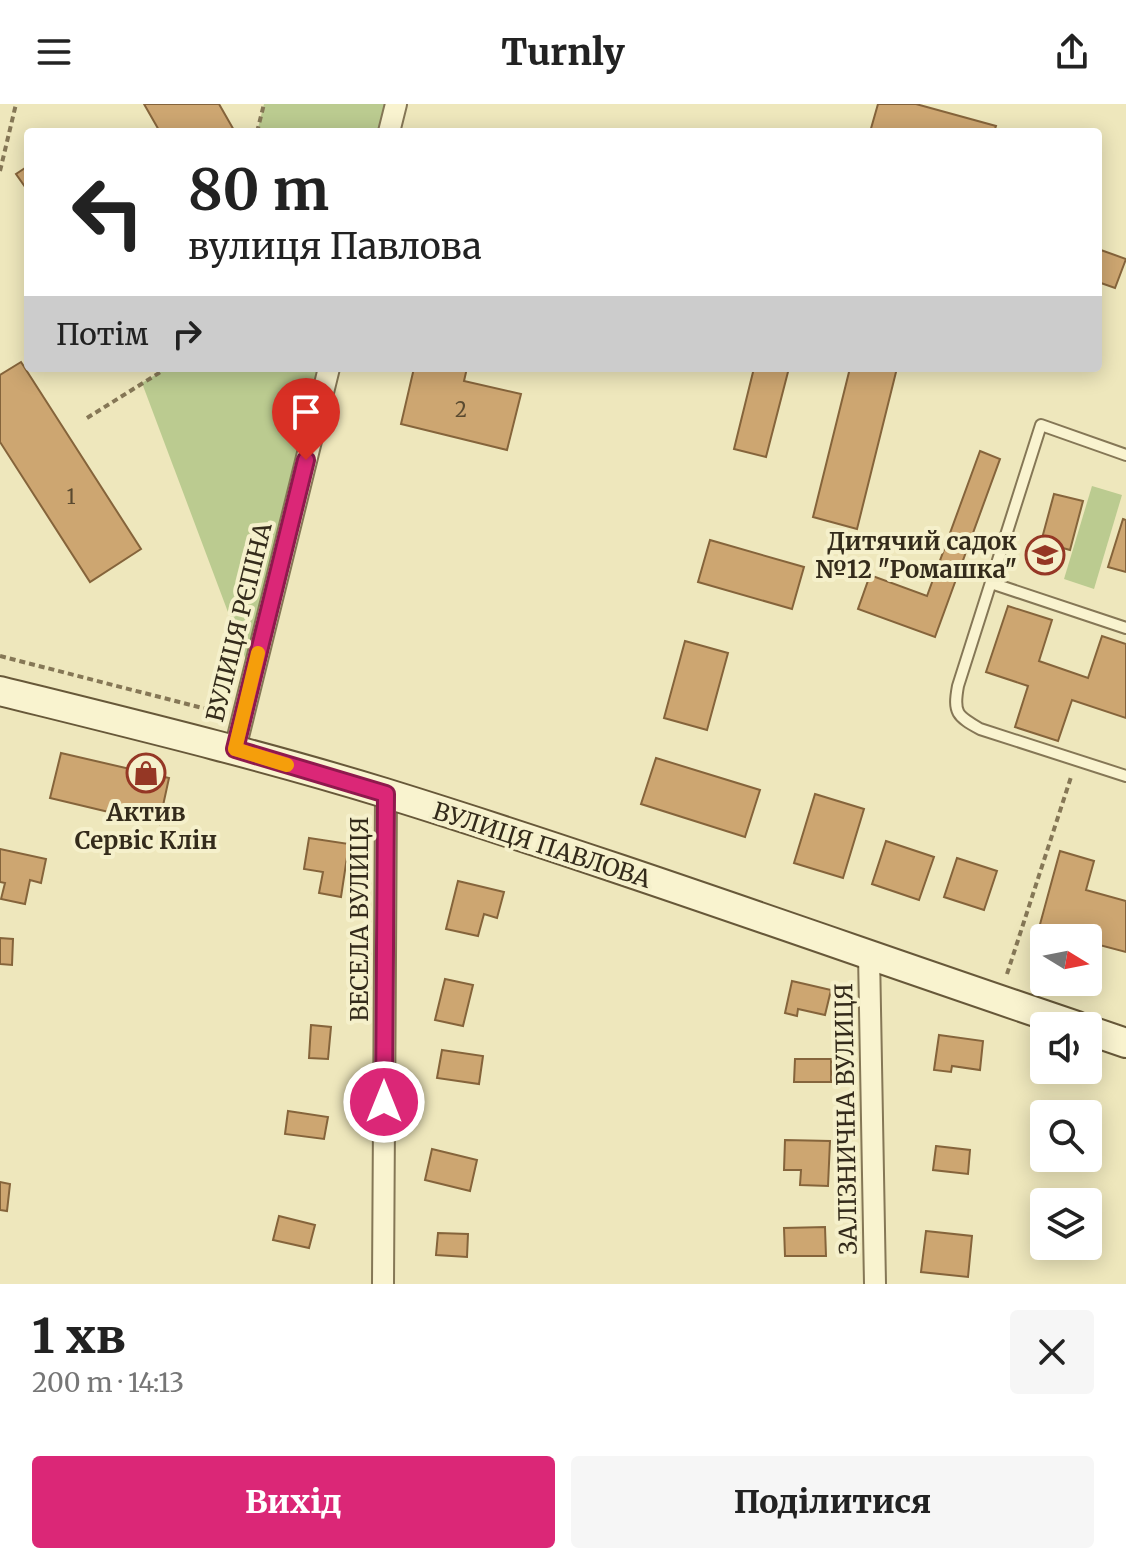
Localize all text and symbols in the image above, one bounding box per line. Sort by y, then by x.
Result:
icon: menu [32,30,76,74]
text: Turnly [501,30,625,75]
icon: share [1050,30,1094,74]
text: 80 m [188,155,329,225]
icon: left [56,160,160,264]
text: вулиця Павлова [188,224,482,269]
icon: right [165,312,209,356]
text: Потім [56,315,149,353]
pin [272,378,340,460]
icon: arrive [284,390,328,434]
house number: 2 [455,397,467,422]
house number: 1 [66,484,76,509]
street label: ВУЛИЦЯ РЄПІНА [199,518,279,725]
place label: Дитячий садок №12 "Ромашка" [815,526,1017,585]
school or university icon: Дитячий садок №12 "Ромашка" [1024,534,1066,576]
shop icon: Актив Сервiс Клiн [125,752,167,794]
street label: ВУЛИЦЯ ПАВЛОВА [429,795,656,895]
place label: Актив Сервiс Клiн [75,797,217,856]
street label: ВЕСЕЛА ВУЛИЦЯ [344,816,375,1022]
north arrow [1030,924,1102,996]
map controls [1030,924,1102,1260]
street label: ЗАЛІЗНИЧНА ВУЛИЦЯ [828,983,864,1255]
button: sound [1030,1012,1102,1084]
position arrow [342,1060,426,1144]
button: search [1030,1100,1102,1172]
button: layers [1030,1188,1102,1260]
text: 1 хв [32,1306,126,1366]
button: close [1010,1310,1094,1394]
text: 200 m · 14:13 [32,1366,184,1399]
button: Вихід [32,1456,555,1548]
button: Поділитися [571,1456,1094,1548]

